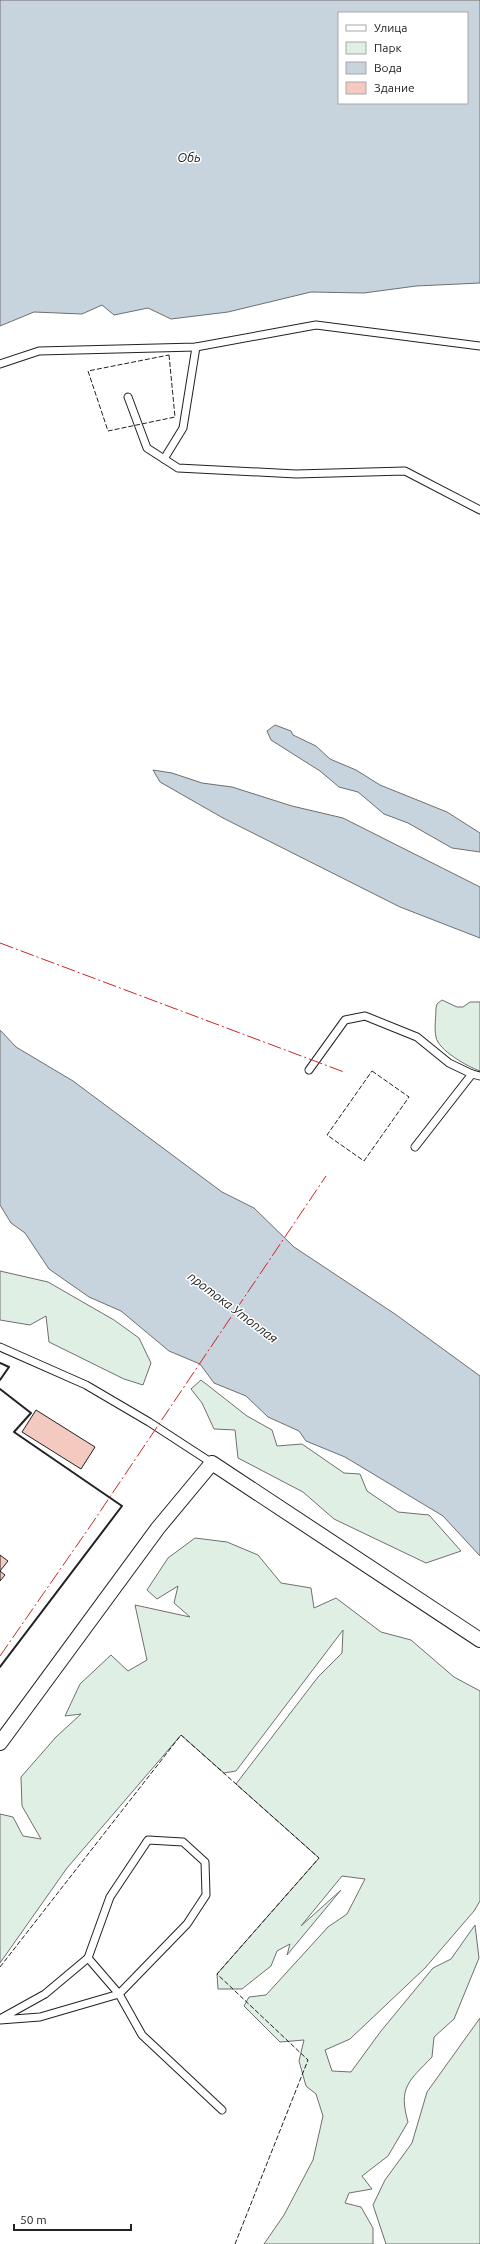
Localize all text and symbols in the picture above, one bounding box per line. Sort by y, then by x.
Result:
legend [338,12,468,104]
text: Улица [374,21,407,34]
text: Парк [374,41,402,54]
text: Вода [374,61,402,74]
text: Здание [374,81,415,94]
water label: Обь [177,150,201,164]
water label: протока Утоплая [185,1269,281,1345]
scale bar [14,2206,131,2232]
text: 50 m [20,2213,47,2226]

